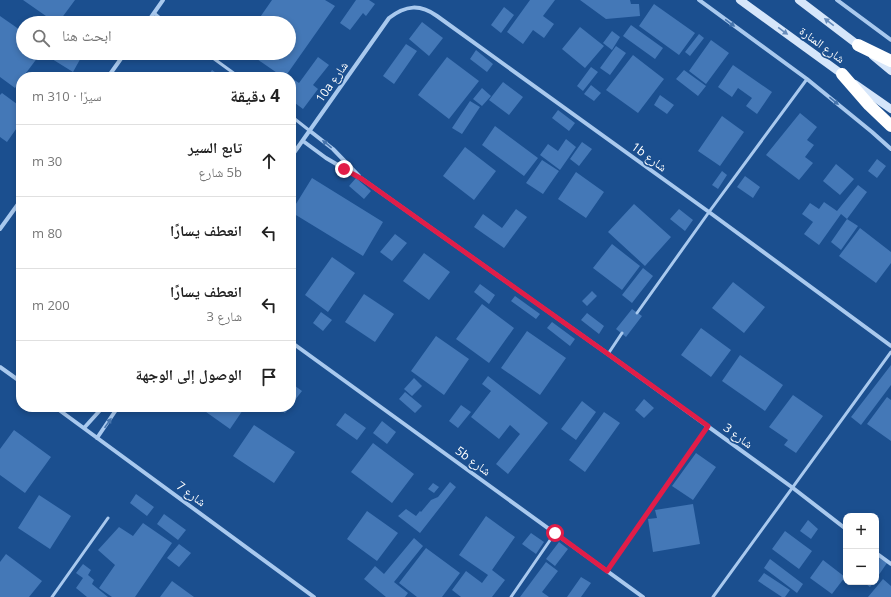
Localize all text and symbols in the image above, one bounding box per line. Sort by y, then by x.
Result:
search box [16,16,296,60]
one-way arrow [823,18,834,27]
one-way arrow [725,19,736,27]
street label: شارع المنارة [796,22,849,67]
text: ابحث هنا [62,25,112,45]
icon: search [30,27,52,49]
one-way arrow [777,27,788,35]
street label: 10a شارع [311,58,352,106]
text: 4 دقيقة [230,84,280,107]
text: سيرًا · 310 m [32,87,102,105]
one-way arrow [829,97,840,105]
text: تابع السير [188,137,242,157]
street label: 1b شارع [628,138,671,175]
one-way arrow [321,140,332,149]
icon: ahead [258,150,280,172]
text: 30 m [32,152,62,170]
route end [335,160,353,178]
text: 5b شارع [199,163,242,181]
text: انعطف يسارًا [170,220,242,240]
icon: left [258,222,280,244]
text: 80 m [32,224,62,242]
text: انعطف يسارًا [170,281,242,301]
icon: left [258,294,280,316]
text: 200 m [32,296,70,314]
text: شارع 3 [206,307,242,325]
text: الوصول إلى الوجهة [136,364,242,384]
icon: arrive [258,366,280,388]
one-way arrow [104,417,112,428]
street label: شارع 3 [720,419,757,452]
street label: 5b شارع [452,442,495,479]
street label: شارع 7 [173,477,210,510]
map controls [843,513,879,585]
button: + [843,513,879,549]
route start [546,524,564,542]
button: − [843,549,879,585]

